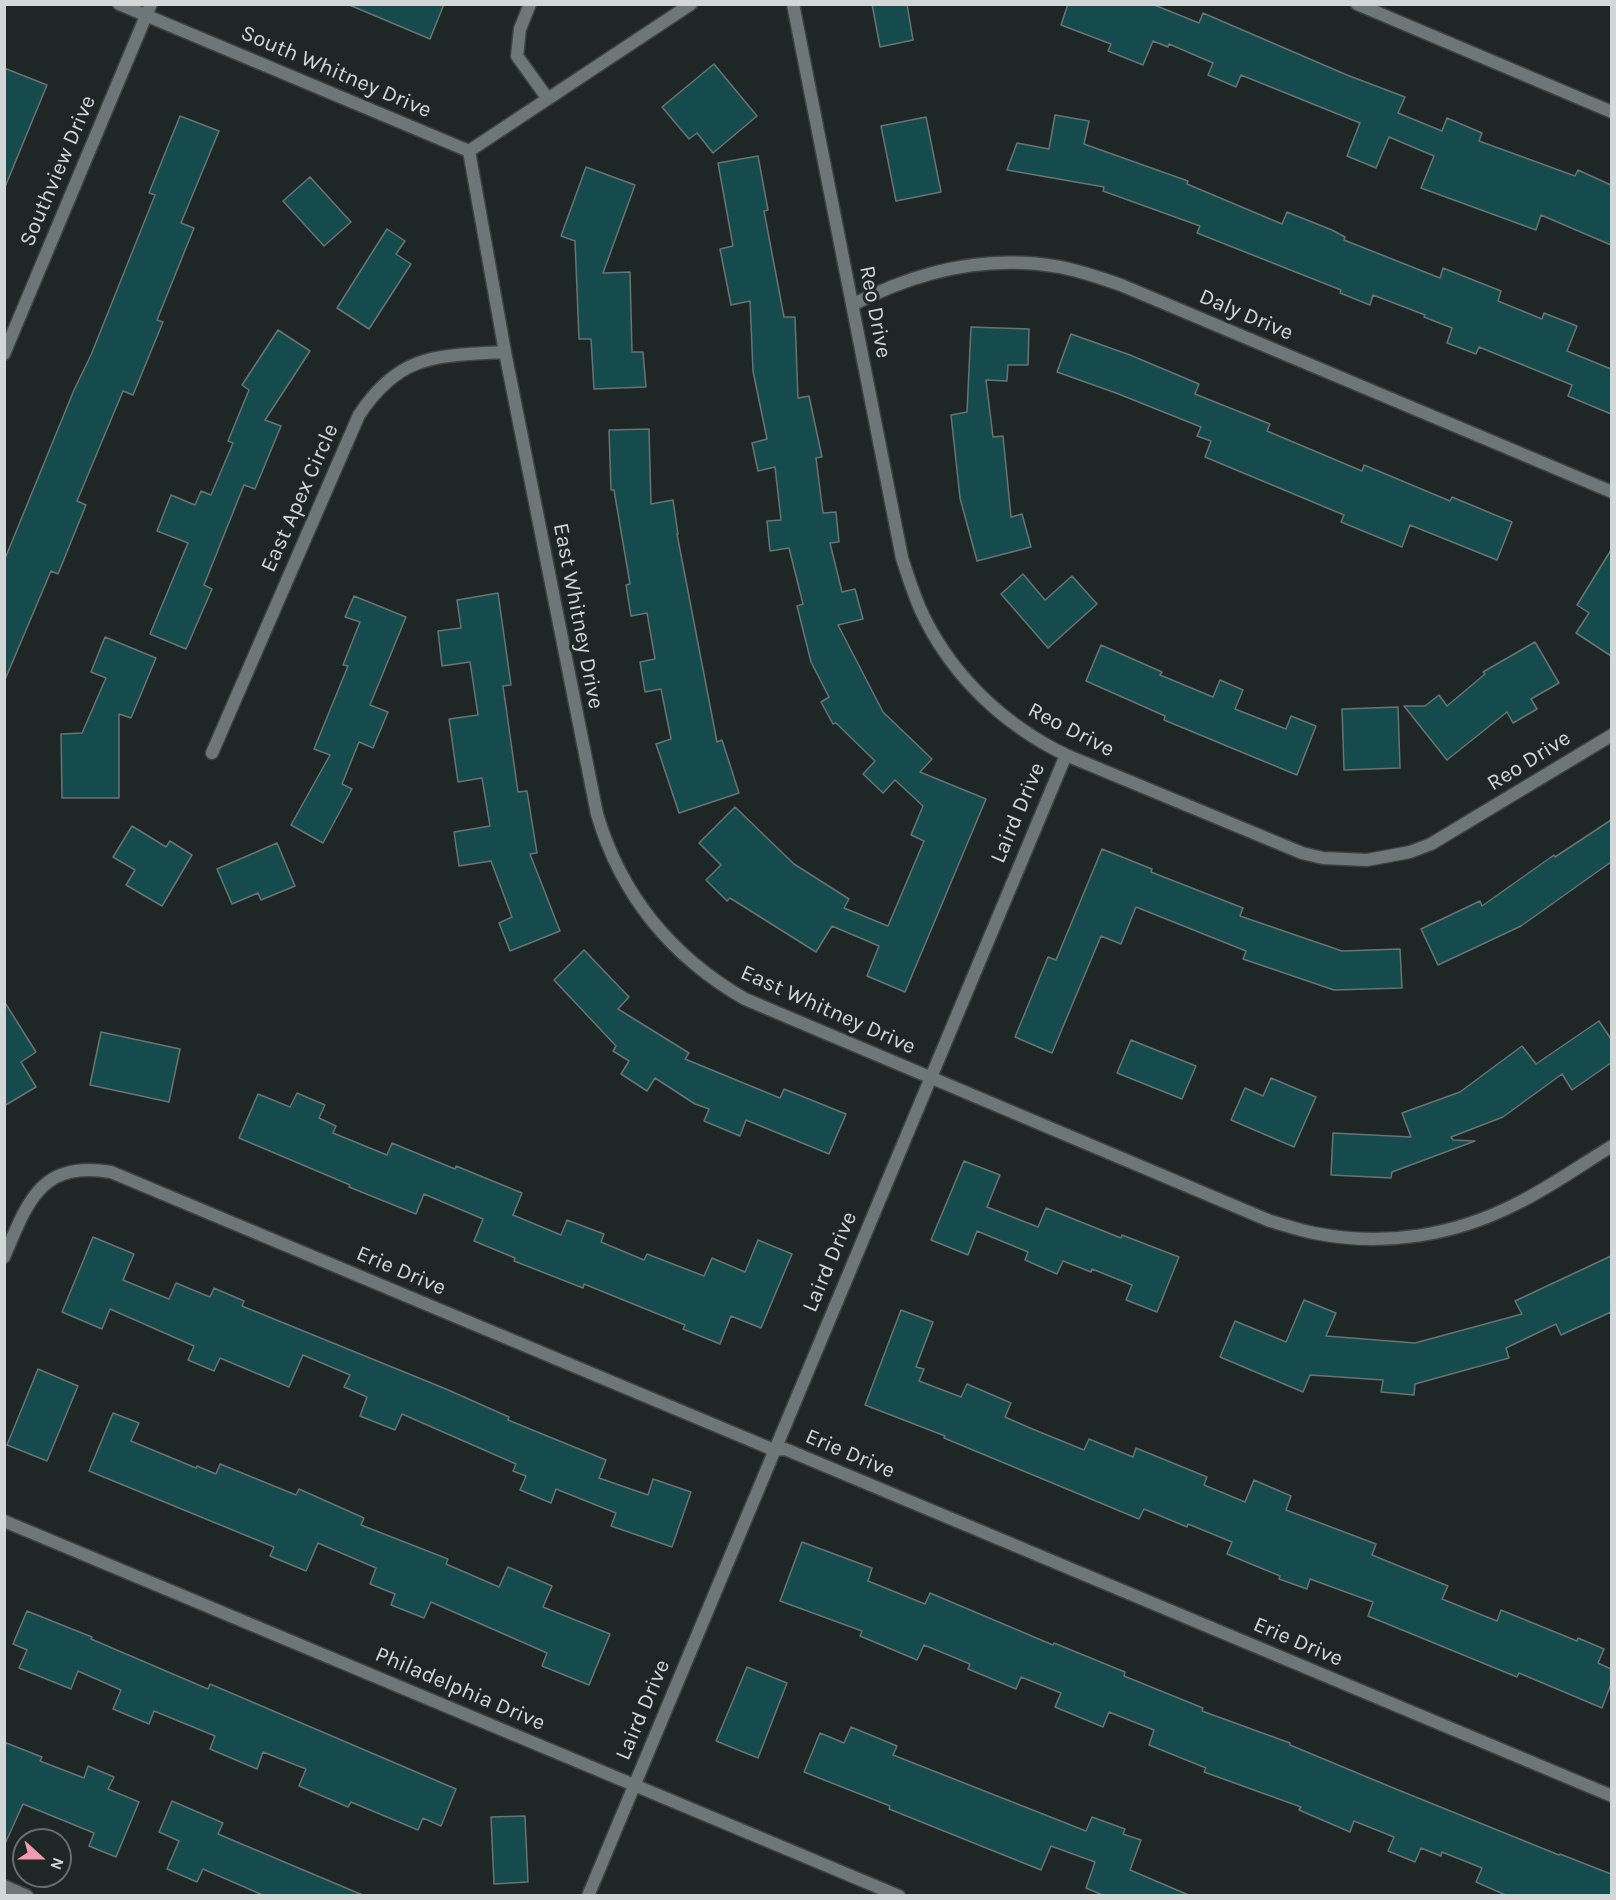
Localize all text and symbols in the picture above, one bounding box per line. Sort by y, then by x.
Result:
street label: South Whitney Drive [237,20,435,124]
street label: Southview Drive [14,91,102,251]
street label: Reo Drive [853,264,897,360]
street label: Daly Drive [1195,283,1297,347]
street label: East Apex Circle [255,420,345,576]
street label: East Whitney Drive [547,521,609,711]
street label: Reo Drive [1023,697,1119,763]
street label: Reo Drive [1482,725,1576,797]
street label: Laird Drive [985,759,1051,867]
street label: East Whitney Drive [736,960,920,1060]
street label: Laird Drive [797,1208,863,1316]
street label: Erie Drive [352,1240,450,1302]
street label: Erie Drive [801,1423,899,1485]
street label: Erie Drive [1249,1611,1347,1673]
street label: Philadelphia Drive [371,1641,549,1737]
street label: Laird Drive [610,1656,676,1764]
north arrow [12,1828,72,1888]
text: N [46,1855,68,1873]

